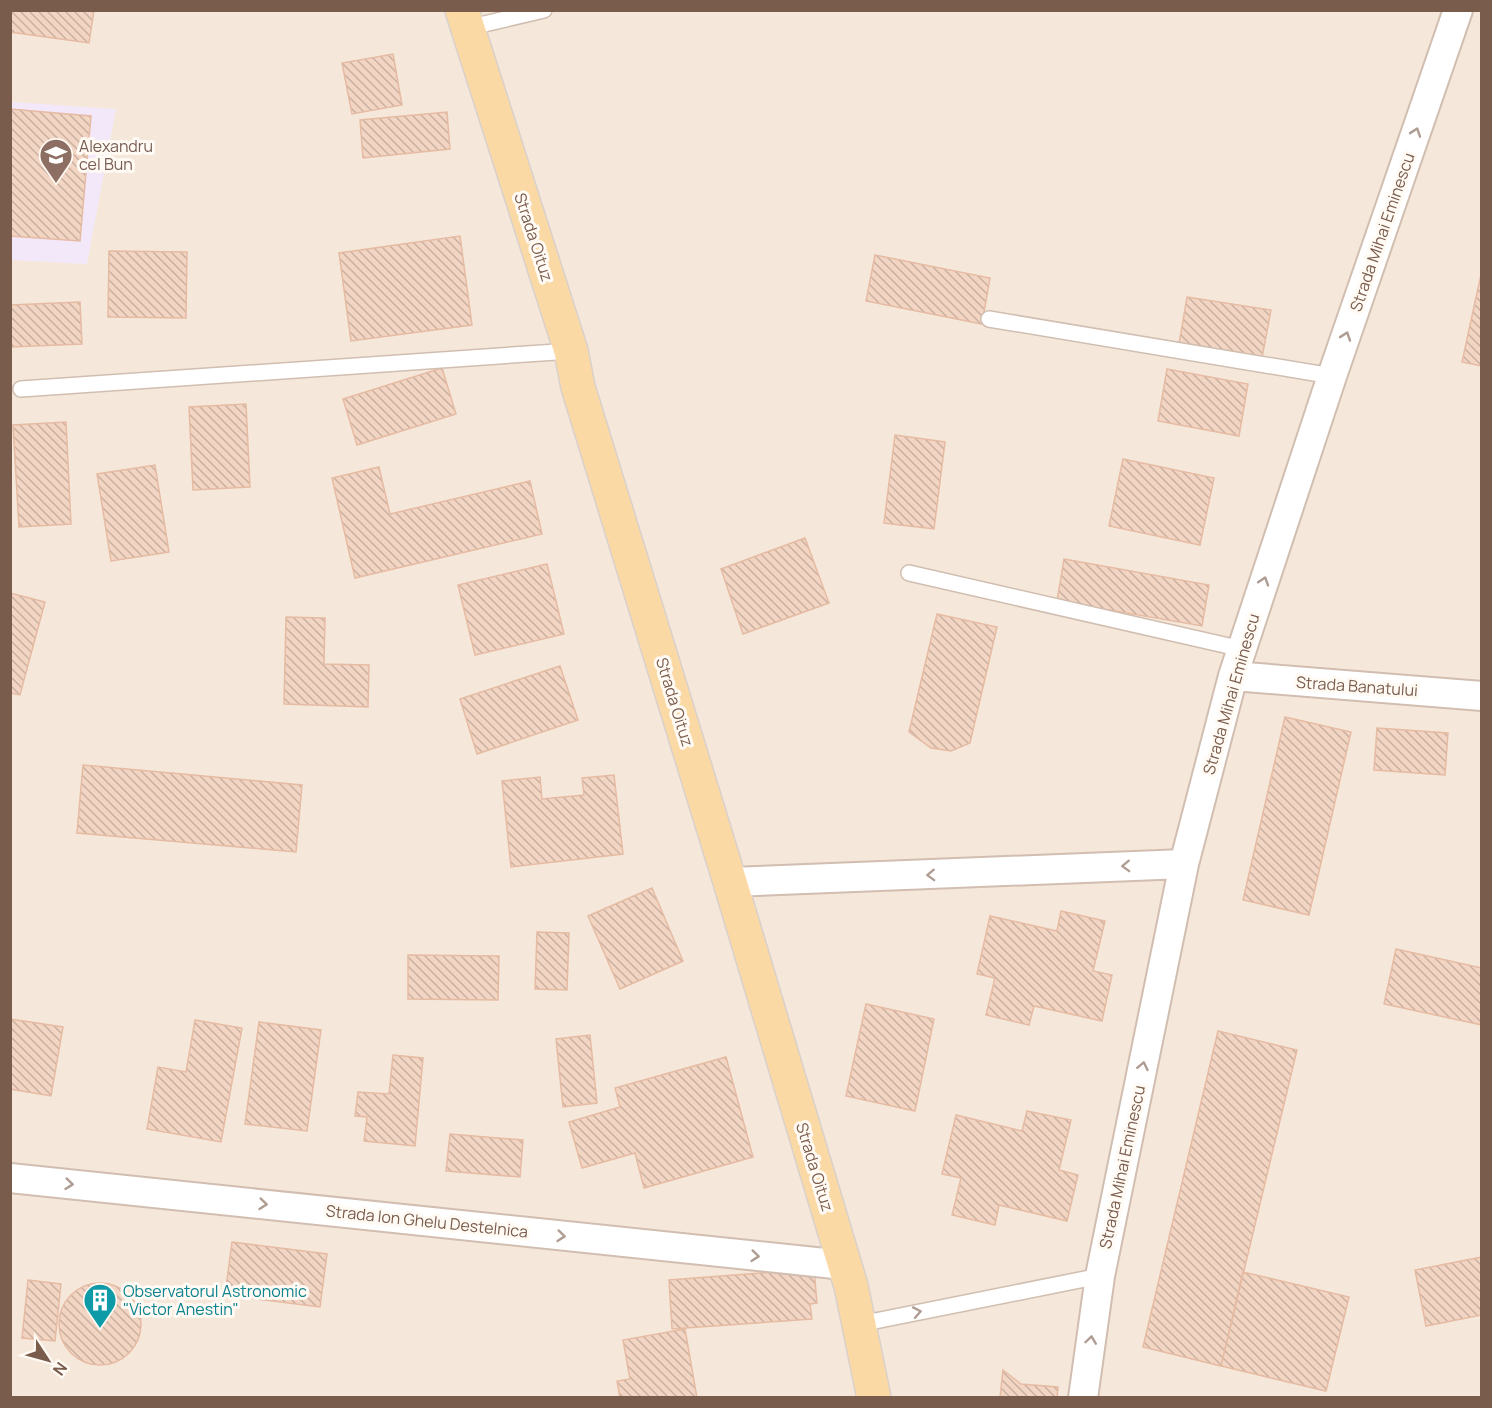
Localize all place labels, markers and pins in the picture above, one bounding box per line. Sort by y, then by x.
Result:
place label: Alexandru cel Bun [79,135,153,175]
school or university icon: Alexandru cel Bun [38,137,74,184]
place label: Observatorul Astronomic "Victor Anestin" [123,1280,307,1320]
building icon: Observatorul Astronomic "Victor Anestin" [82,1282,118,1329]

